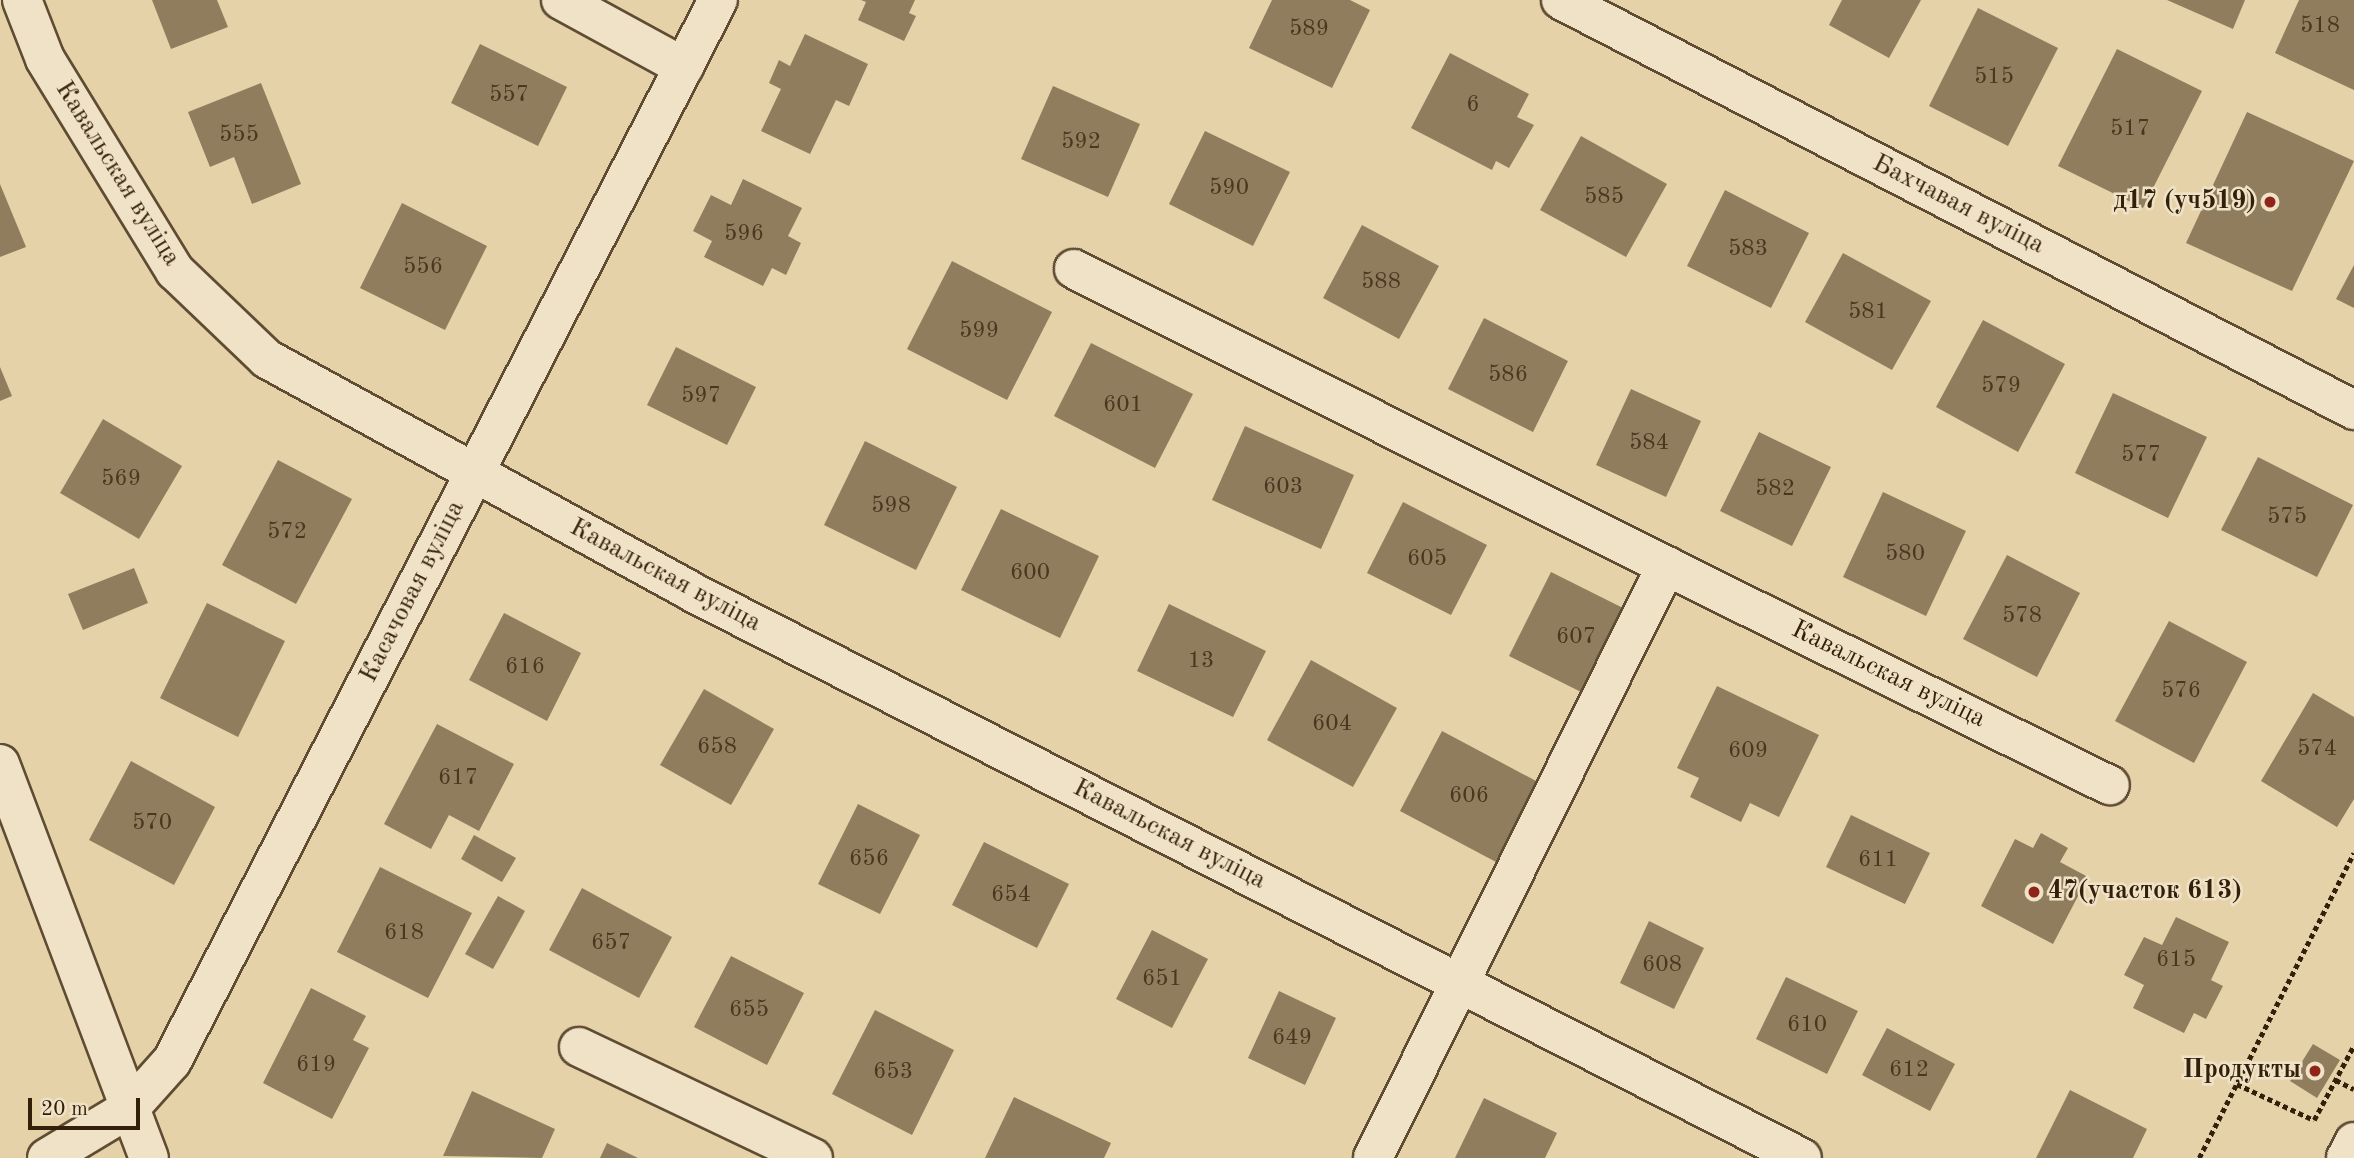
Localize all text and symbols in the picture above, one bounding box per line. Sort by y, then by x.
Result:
house number: 518 [2300,12,2340,40]
house number: 589 [1289,15,1329,43]
house number: 515 [1974,63,2014,91]
street label: Кавальская вуліца [48,76,186,272]
house number: 557 [489,81,529,109]
house number: 6 [1466,91,1480,119]
house number: 517 [2110,115,2150,143]
house number: 555 [219,121,259,149]
house number: 592 [1061,128,1101,156]
street label: Бахчавая вуліца [1867,148,2049,262]
house number: 590 [1209,174,1249,202]
house number: 585 [1584,183,1624,211]
place label: д17 (уч519) [2113,186,2256,218]
marker: д17 (уч519) [2262,194,2278,210]
house number: 596 [724,220,764,248]
house number: 583 [1728,235,1768,263]
house number: 556 [403,253,443,281]
house number: 588 [1361,268,1401,296]
house number: 581 [1848,298,1888,326]
house number: 599 [959,317,999,345]
house number: 586 [1488,361,1528,389]
house number: 579 [1981,372,2021,400]
house number: 597 [681,382,721,410]
house number: 601 [1103,391,1143,419]
house number: 584 [1629,429,1669,457]
house number: 577 [2121,441,2161,469]
house number: 569 [101,465,141,493]
house number: 603 [1263,473,1303,501]
house number: 582 [1755,475,1795,503]
house number: 598 [871,492,911,520]
street label: Касачовая вуліца [354,496,472,688]
house number: 575 [2267,503,2307,531]
street label: Кавальская вуліца [564,512,766,640]
house number: 572 [267,518,307,546]
house number: 580 [1885,540,1925,568]
house number: 605 [1407,545,1447,573]
house number: 600 [1010,559,1050,587]
house number: 578 [2002,602,2042,630]
street label: Кавальская вуліца [1786,614,1990,736]
house number: 607 [1556,623,1596,651]
house number: 13 [1188,647,1214,675]
house number: 616 [505,653,545,681]
house number: 576 [2161,677,2201,705]
house number: 604 [1312,710,1352,738]
house number: 658 [697,733,737,761]
house number: 574 [2297,735,2337,763]
house number: 609 [1728,737,1768,765]
house number: 617 [438,764,478,792]
street label: Кавальская вуліца [1067,773,1271,897]
house number: 606 [1449,782,1489,810]
house number: 570 [132,809,172,837]
house number: 656 [849,845,889,873]
house number: 611 [1858,846,1898,874]
place label: 47(участок 613) [2048,876,2242,908]
house number: 654 [991,881,1031,909]
marker: 47(участок 613) [2026,884,2042,900]
house number: 618 [384,919,424,947]
house number: 657 [591,929,631,957]
house number: 615 [2156,946,2196,974]
house number: 608 [1642,951,1682,979]
house number: 651 [1142,965,1182,993]
house number: 655 [729,996,769,1024]
house number: 610 [1787,1011,1827,1039]
house number: 649 [1272,1024,1312,1052]
house number: 619 [296,1051,336,1079]
place label: Продукты [2183,1055,2301,1087]
house number: 612 [1889,1056,1929,1084]
house number: 653 [873,1058,913,1086]
marker: Продукты [2307,1063,2323,1079]
scale bar [32,1084,144,1128]
text: 20 m [41,1099,88,1120]

